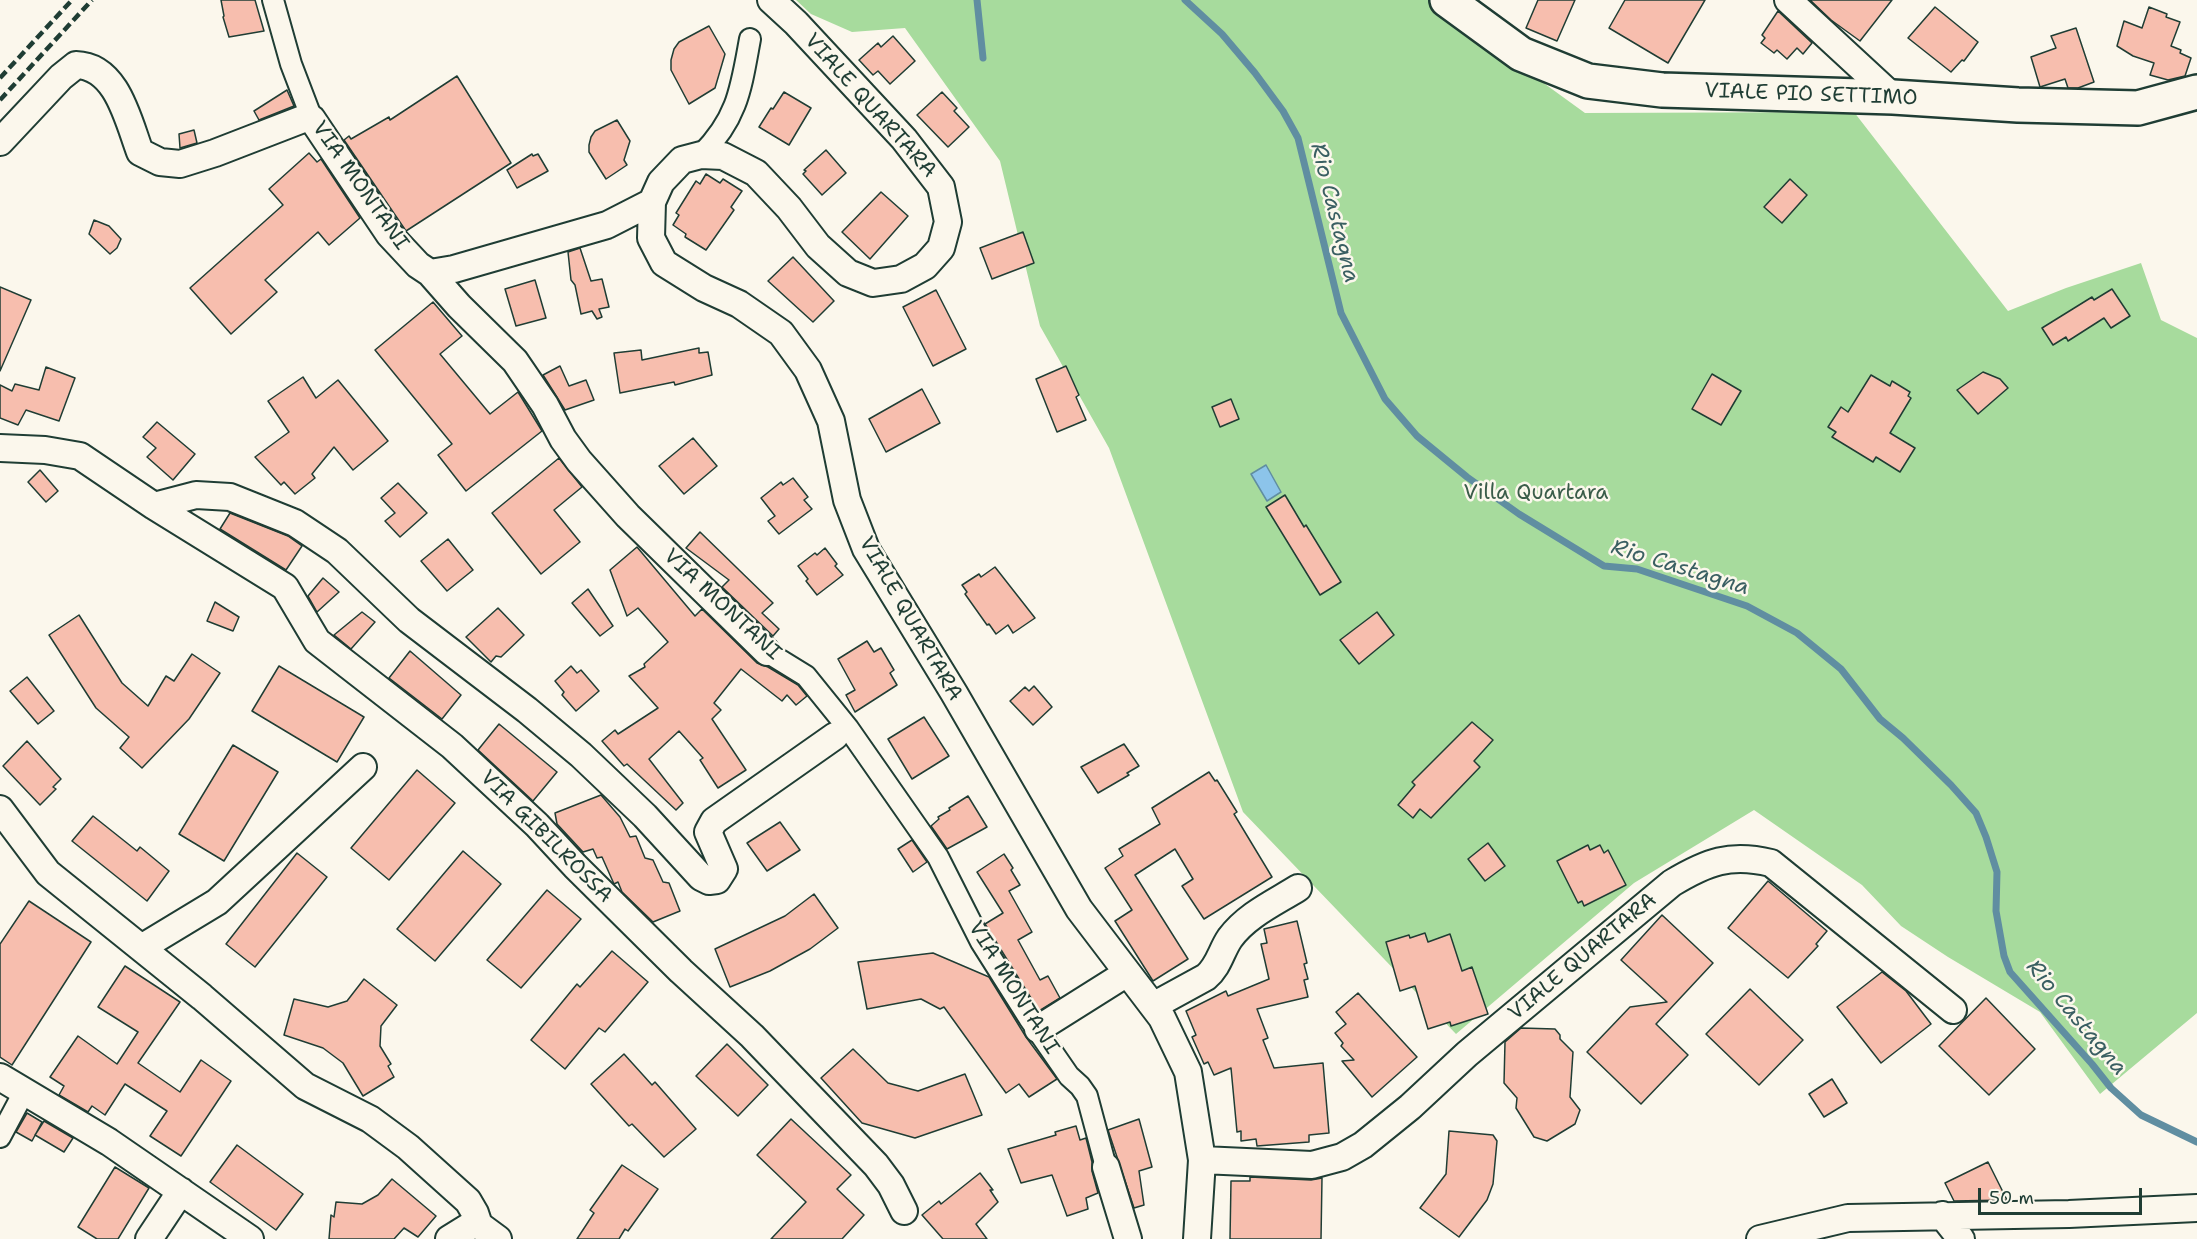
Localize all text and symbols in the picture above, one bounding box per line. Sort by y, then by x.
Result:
street label: VIALE QUARTARA [799,29,941,183]
street label: VIALE PIO SETTIMO [1704,79,1918,111]
street label: VIA MONTANI [306,117,414,255]
water label: Rio Castagna [1304,140,1364,286]
park label: Villa Quartara [1464,481,1608,507]
street label: VIALE QUARTARA [853,532,967,706]
water label: Rio Castagna [1608,534,1752,602]
street label: VIA MONTANI [658,544,786,666]
street label: VIA GIBILROSSA [475,766,617,908]
street label: VIALE QUARTARA [1504,888,1662,1026]
street label: VIA MONTANI [962,917,1064,1059]
water label: Rio Castagna [2020,955,2132,1081]
scale bar [1981,1176,2144,1214]
text: 50 m [1989,1186,2034,1210]

